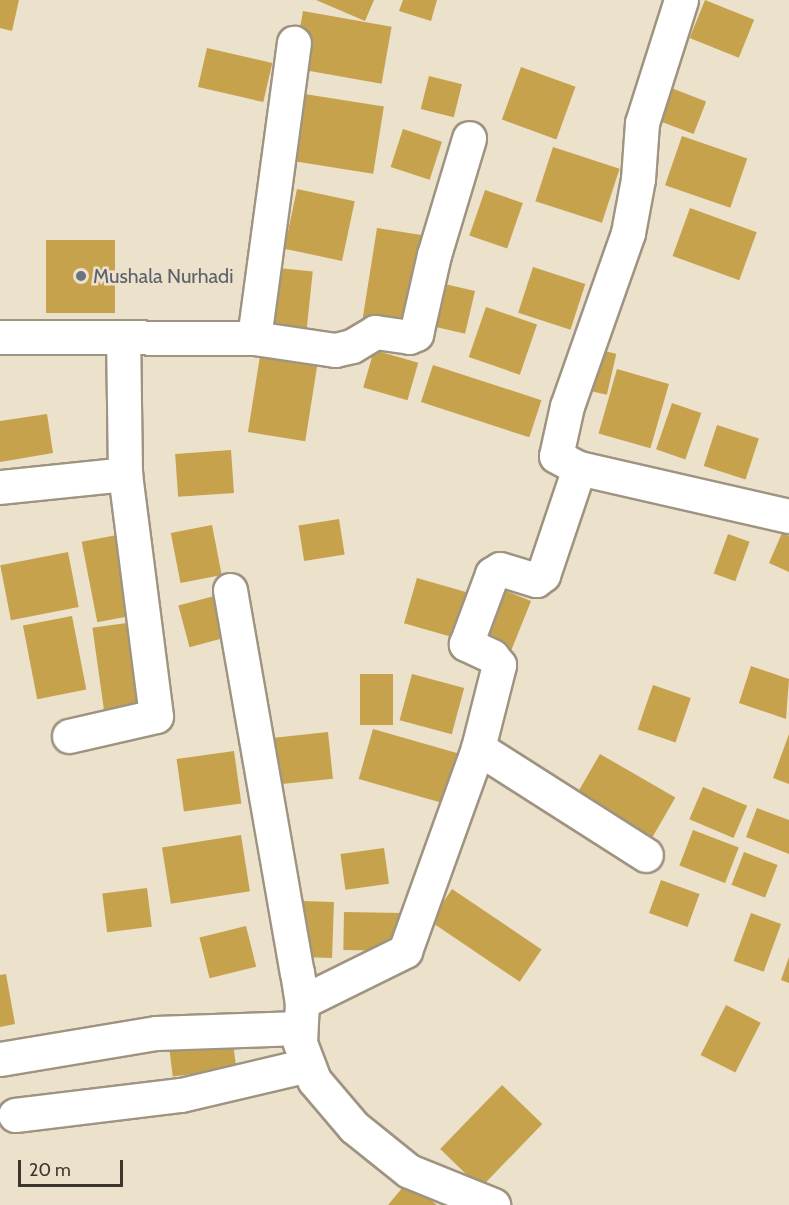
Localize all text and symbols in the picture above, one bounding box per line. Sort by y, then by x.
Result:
place label: Mushala Nurhadi [93,264,233,288]
marker: Mushala Nurhadi [74,269,88,283]
scale bar [21,1148,126,1186]
text: 20 m [29,1159,71,1181]

